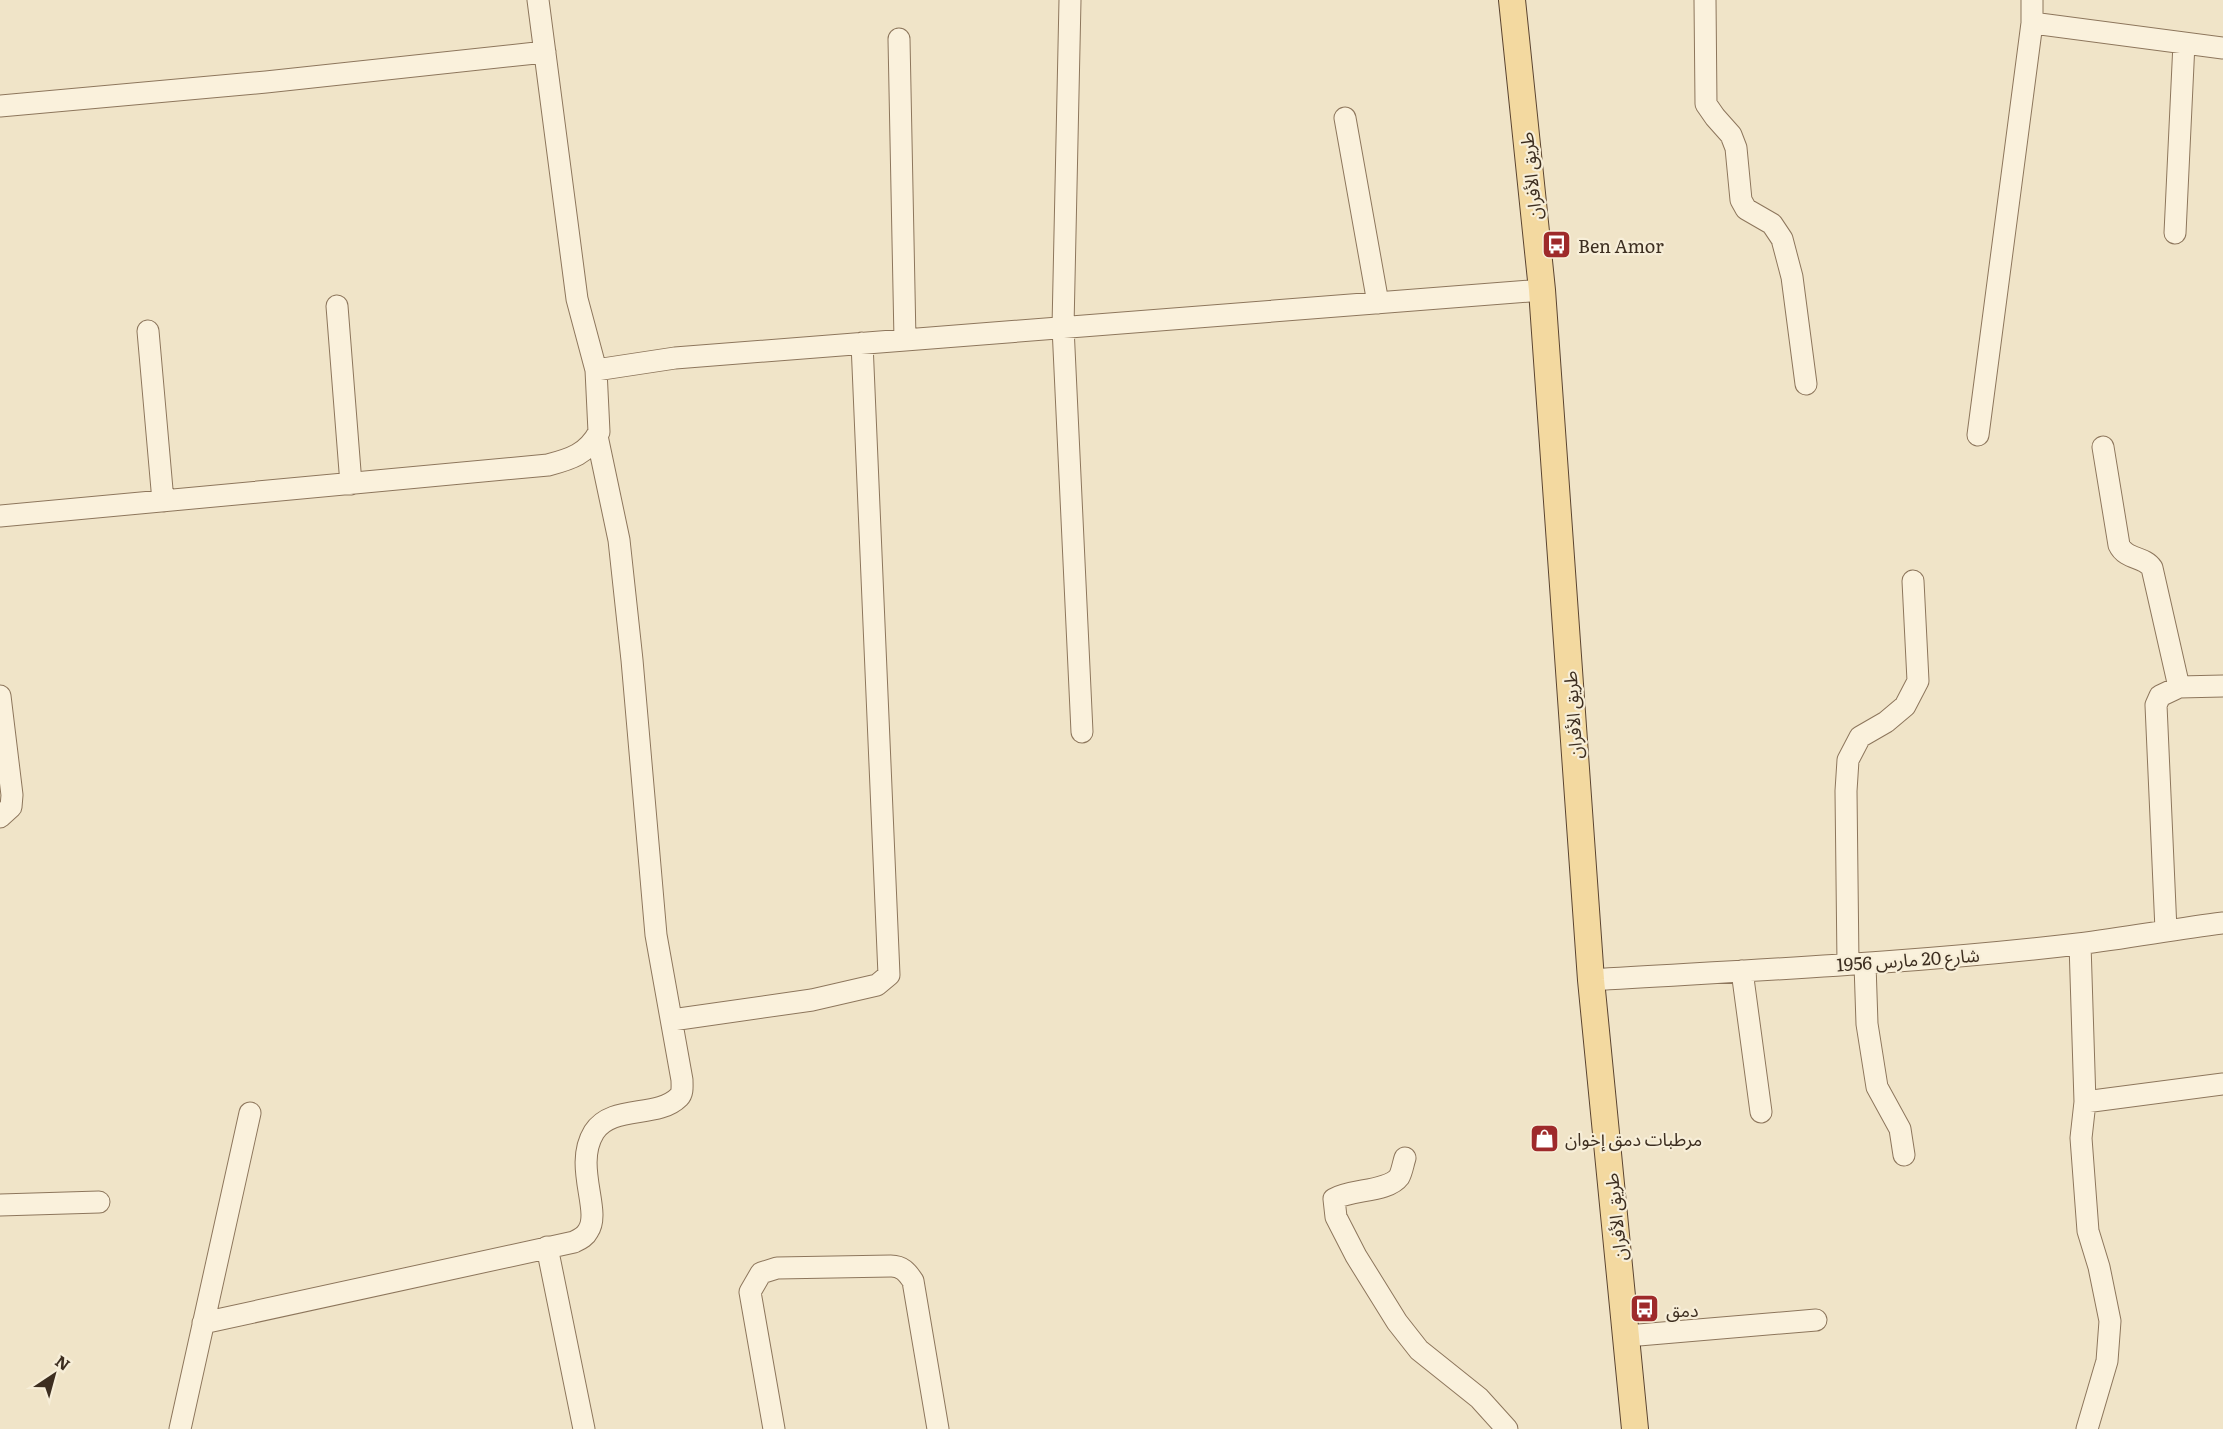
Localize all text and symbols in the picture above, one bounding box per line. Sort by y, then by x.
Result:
street label: طريق الأفران [1512,131,1548,221]
bus stop icon: Ben Amor [1541,229,1573,261]
place label: Ben Amor [1578,232,1664,259]
street label: طريق الأفران [1555,670,1589,760]
street label: شارع 20 مارس 1956 [1835,941,1981,979]
shop icon: مرطبات دمق إخوان [1528,1122,1560,1154]
place label: مرطبات دمق إخوان [1565,1125,1702,1152]
street label: طريق الأفران [1597,1172,1633,1262]
bus stop icon: دمق [1629,1293,1661,1325]
place label: دمق [1666,1296,1699,1323]
north arrow [24,1345,84,1405]
text: N [51,1348,76,1376]

